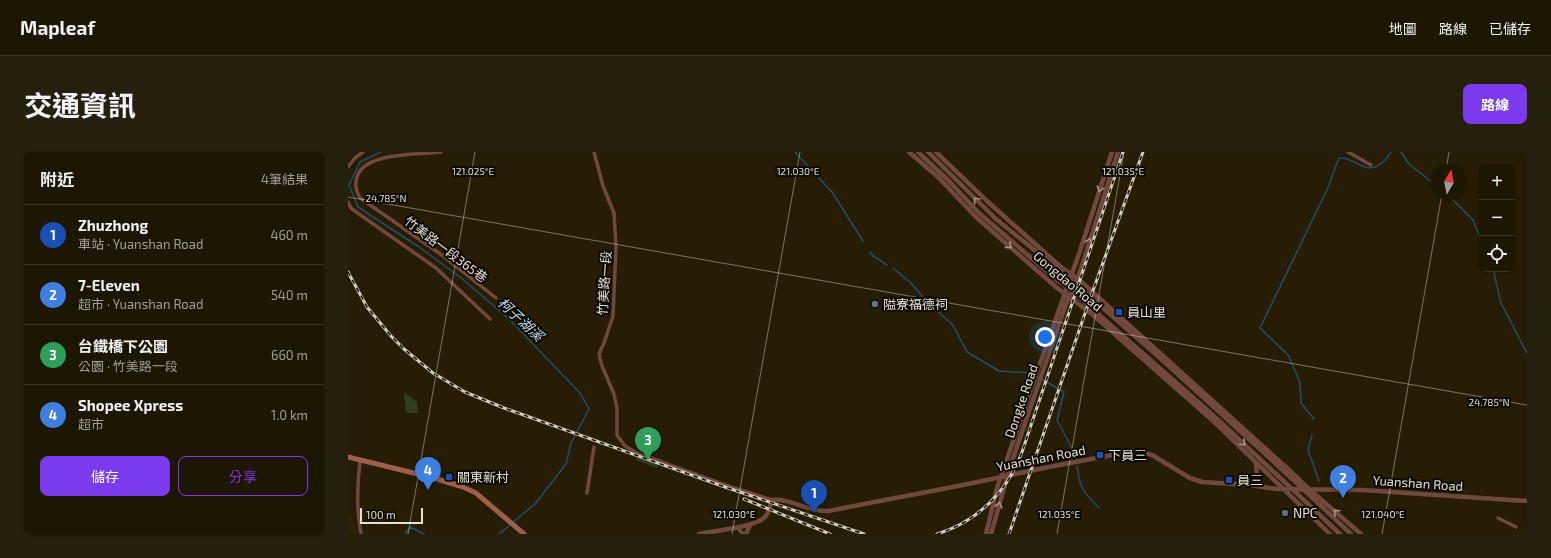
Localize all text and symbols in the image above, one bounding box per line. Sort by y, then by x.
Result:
text: Mapleaf [20,16,95,39]
text: 地圖 [1389,20,1417,37]
text: 路線 [1439,20,1467,37]
text: 已儲存 [1489,20,1531,37]
button: 路線 [1463,84,1527,124]
text: 交通資訊 [24,88,136,122]
north arrow [1431,164,1467,200]
map controls [1479,164,1515,272]
button: + [1479,164,1515,200]
text: 121.025°E [452,165,494,177]
text: 121.030°E [777,165,820,177]
text: 121.035°E [1102,165,1144,177]
text: 附近 [40,169,74,189]
text: 4筆結果 [261,171,308,187]
one-way arrow [1096,185,1105,192]
text: 24.785°N [366,192,406,204]
one-way arrow [974,197,981,205]
button: − [1479,200,1515,236]
street label: 竹美路一段365巷 [401,213,491,285]
text: Zhuzhong [78,216,148,234]
text: 1 [50,227,56,243]
text: 460 m [270,227,308,243]
text: 車站 · Yuanshan Road [78,236,203,252]
button: locate [1479,236,1515,272]
one-way arrow [1085,238,1093,245]
one-way arrow [1004,241,1012,248]
street label: Gongdao Road [1030,248,1106,314]
street label: 竹美路一段 [594,250,614,316]
text: 7-Eleven [78,276,140,294]
text: 2 [49,287,57,303]
text: 540 m [271,287,308,303]
water label: 柯子湖溪 [495,294,549,346]
text: 超市 · Yuanshan Road [78,296,203,312]
place label: 隘寮福德祠 [883,296,948,312]
marker: 隘寮福德祠 [870,299,880,309]
place label: 員山里 [1127,304,1166,320]
marker: 員山里 [1114,307,1124,317]
your location [1035,327,1055,347]
text: 台鐵橋下公園 [78,337,168,355]
text: 3 [49,347,57,363]
text: 660 m [271,347,308,363]
text: 公園 · 竹美路一段 [78,358,178,374]
street label: Dongke Road [1001,362,1041,440]
text: Shopee Xpress [78,396,183,414]
text: 24.785°N [1469,396,1509,408]
text: 4 [49,407,57,423]
text: 1.0 km [271,407,308,423]
text: 超市 [78,416,104,432]
pin: 3 [635,427,661,460]
one-way arrow [1238,438,1246,446]
street label: Yuanshan Road [995,442,1087,474]
place label: 下員三 [1108,447,1147,463]
marker: 下員三 [1095,450,1105,460]
button: 儲存 [40,456,170,496]
button: 分享 [178,456,308,496]
pin: 4 [415,457,441,490]
pin: 2 [1330,465,1356,498]
place label: 關東新村 [457,469,509,485]
marker: 關東新村 [444,472,454,482]
place label: 員三 [1237,472,1263,488]
street label: Yuanshan Road [1372,472,1464,494]
marker: 員三 [1224,475,1234,485]
pin: 1 [801,480,827,513]
one-way arrow [994,501,1003,508]
place label: NPC [1293,505,1317,521]
scale bar [360,506,423,525]
text: 100 m [366,508,396,521]
text: 121.030°E [713,508,756,520]
text: 121.035°E [1038,508,1080,520]
marker: NPC [1280,508,1290,518]
text: 121.040°E [1361,508,1405,520]
one-way arrow [1333,509,1340,516]

